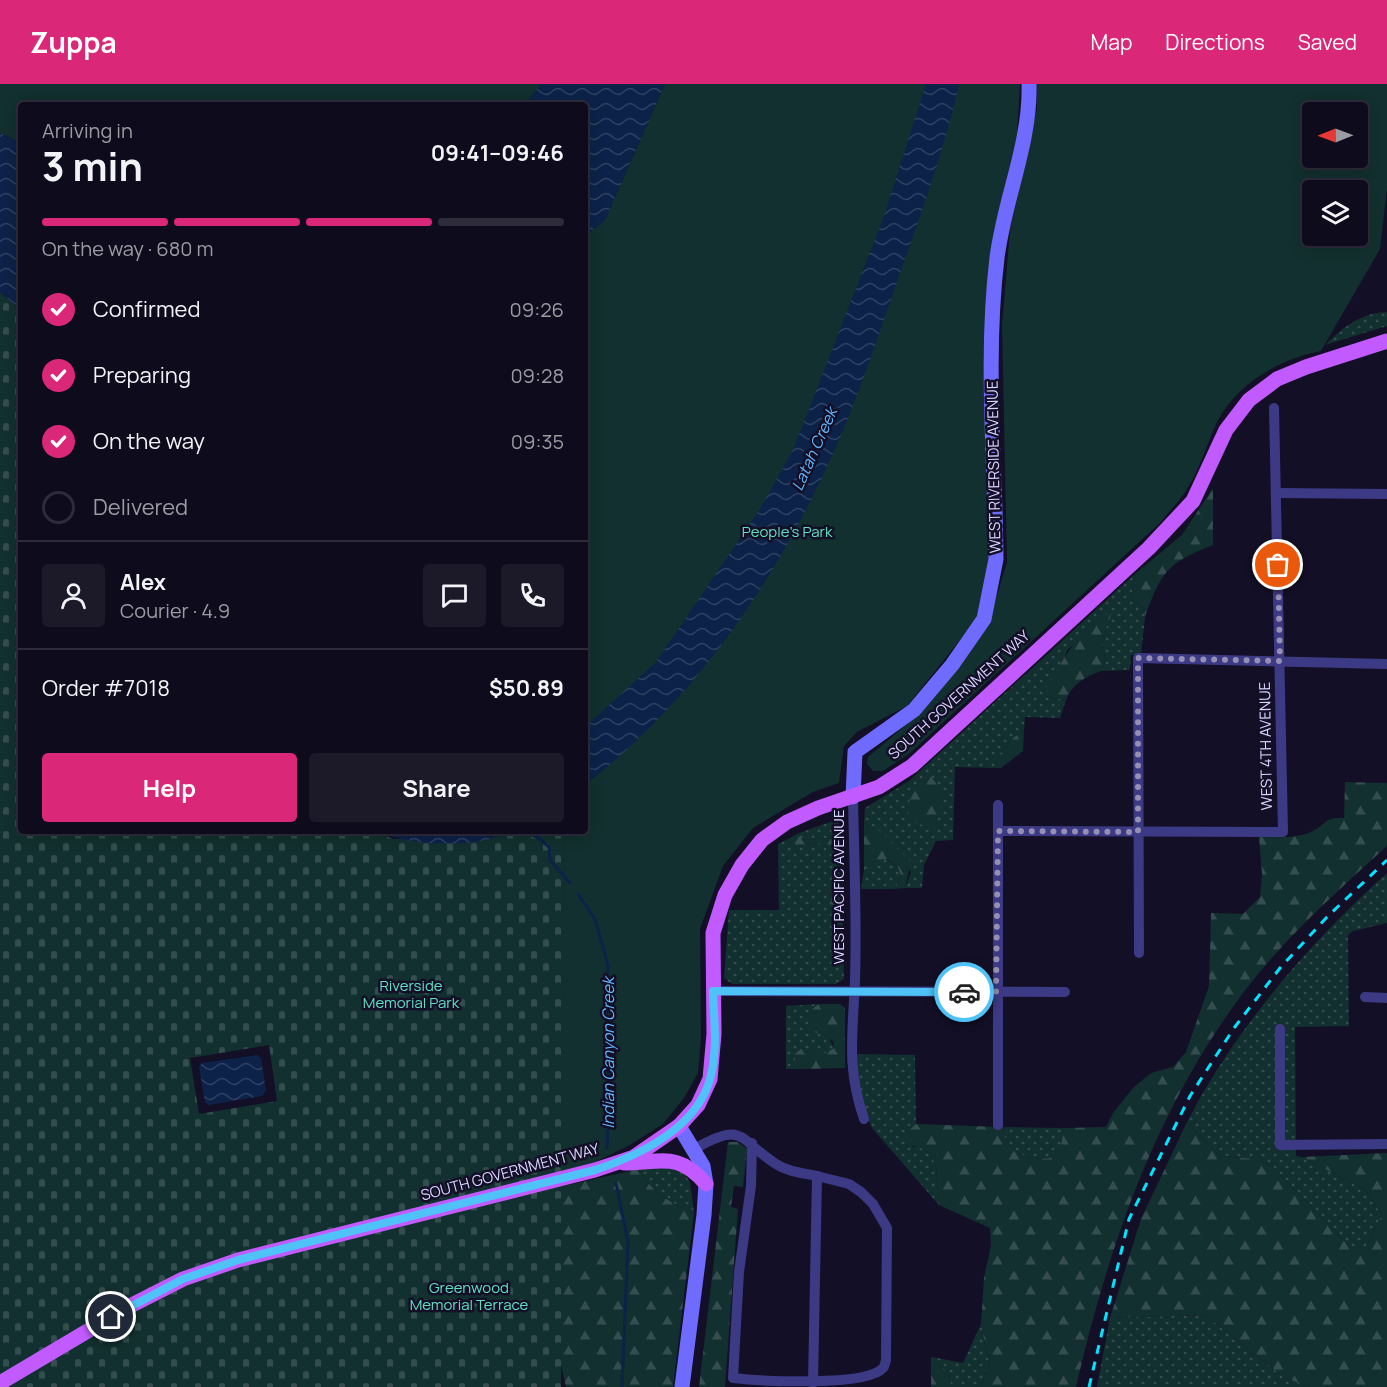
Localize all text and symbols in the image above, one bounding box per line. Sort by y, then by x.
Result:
text: Zuppa [30,23,117,61]
text: Map [1091,28,1132,56]
text: Directions [1165,28,1265,56]
text: Saved [1298,28,1357,56]
north arrow [1302,102,1368,168]
map controls [1302,102,1368,246]
text: Arriving in [42,117,133,144]
text: 09:41–09:46 [431,138,564,168]
text: 3 min [42,139,143,193]
button: layers [1302,180,1368,246]
text: On the way · 680 m [42,235,213,262]
icon: check [42,293,75,326]
text: Confirmed [93,294,201,324]
text: 09:26 [510,296,564,323]
icon: check [42,359,75,392]
text: Preparing [93,360,191,390]
text: 09:28 [510,362,564,389]
street label: WEST RIVERSIDE AVENUE [981,380,1006,554]
water label: Latah Creek [786,402,843,494]
icon: check [42,425,75,458]
text: On the way [93,426,205,456]
text: 09:35 [511,428,564,455]
text: Delivered [93,492,188,522]
park label: People's Park [742,521,833,542]
pin [1252,539,1303,590]
icon: bag [1261,548,1294,581]
button: person [42,564,105,627]
button: chat [423,564,486,627]
button: phone [501,564,564,627]
text: Alex [120,567,166,597]
text: Courier · 4.9 [120,597,230,624]
street label: SOUTH GOVERNMENT WAY [883,625,1035,764]
text: Order #7018 [42,673,170,703]
text: $50.89 [489,673,564,703]
street label: WEST 4TH AVENUE [1254,682,1277,810]
button: Help [42,753,297,822]
button: Share [309,753,564,822]
street label: WEST PACIFIC AVENUE [828,810,849,964]
courier [934,962,994,1022]
park label: Riverside Memorial Park [363,975,460,1013]
water label: Indian Canyon Creek [597,975,619,1129]
icon: car [948,976,981,1009]
street label: SOUTH GOVERNMENT WAY [418,1137,602,1205]
park label: Greenwood Memorial Terrace [410,1277,529,1315]
pin [85,1291,136,1342]
icon: home [94,1300,127,1333]

